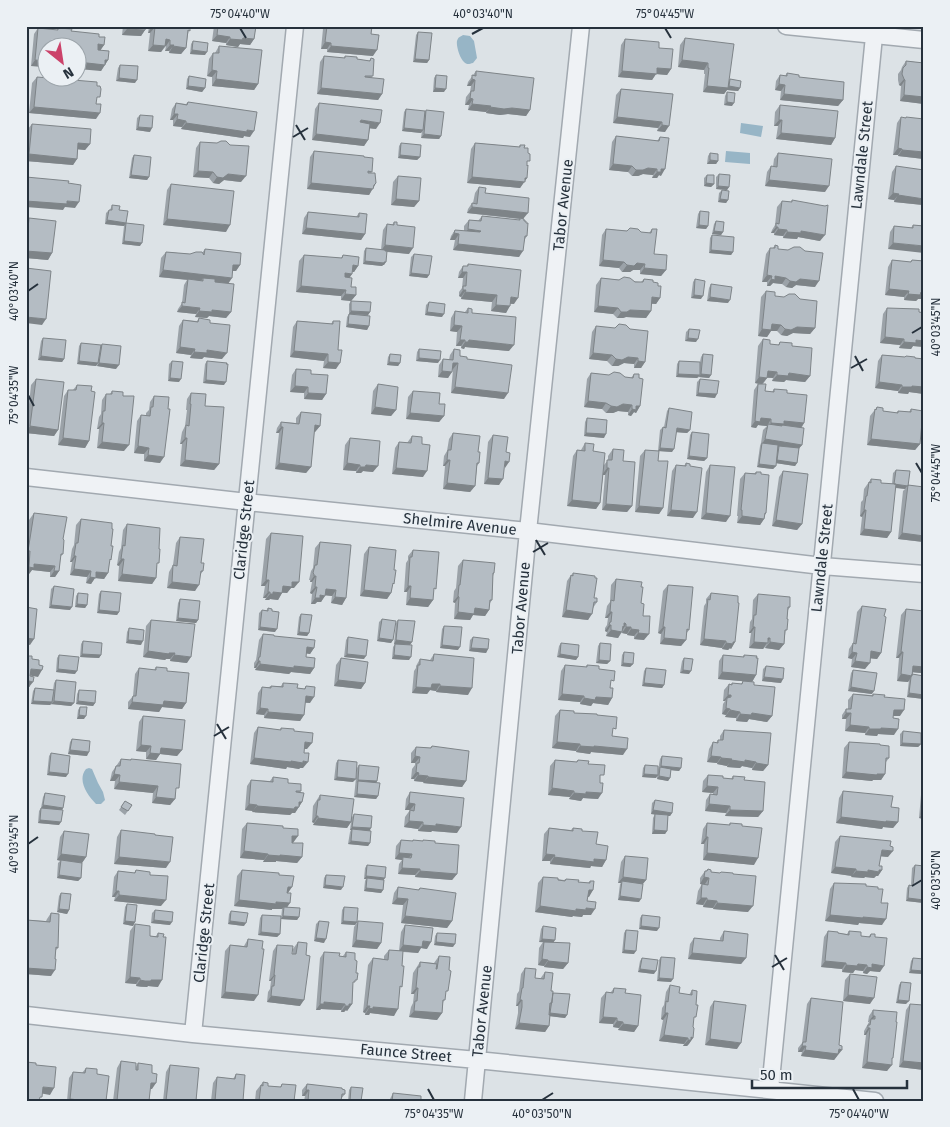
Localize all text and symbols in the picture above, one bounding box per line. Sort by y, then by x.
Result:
text: 75°04'40"W [210,7,270,21]
text: 40°03'40"N [453,7,513,21]
text: 75°04'45"W [636,7,694,21]
north arrow [38,38,88,88]
text: N [60,63,77,83]
street label: Lawndale Street [847,99,877,210]
street label: Tabor Avenue [549,158,577,252]
text: 40°03'40"N [7,261,21,321]
text: 40°03'45"N [929,298,943,356]
text: 75°04'35"W [7,366,21,424]
text: 75°04'45"W [929,444,943,502]
street label: Claridge Street [230,479,258,581]
street label: Lawndale Street [807,502,837,613]
street label: Shelmire Avenue [402,509,518,539]
street label: Tabor Avenue [508,561,534,655]
text: 40°03'45"N [7,815,21,873]
text: 40°03'50"N [929,850,943,910]
street label: Claridge Street [190,882,218,984]
street label: Tabor Avenue [468,964,496,1058]
street label: Faunce Street [359,1040,453,1066]
scale bar [752,1057,908,1089]
text: 50 m [760,1066,793,1084]
text: 75°04'35"W [405,1107,463,1121]
text: 40°03'50"N [512,1107,572,1121]
text: 75°04'40"W [829,1107,889,1121]

